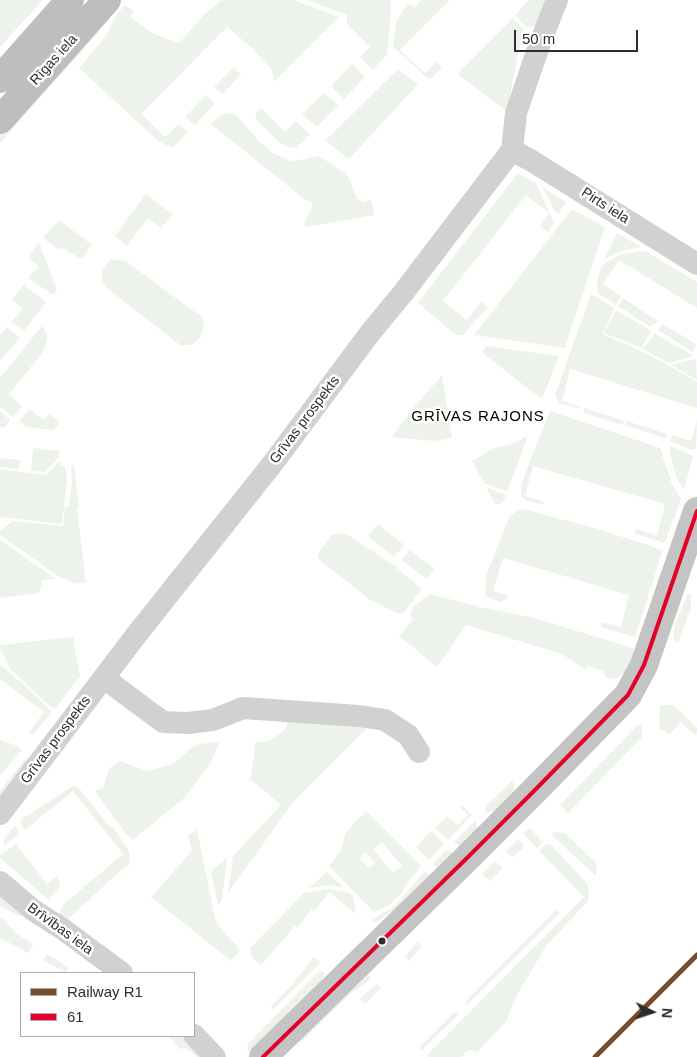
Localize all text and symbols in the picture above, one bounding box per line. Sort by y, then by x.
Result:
scale bar [517,20,641,52]
text: 50 m [522,30,555,47]
street label: Rīgas iela [27,31,81,89]
street label: Pirts iela [578,184,632,228]
street label: Grīvas prospekts [266,373,344,467]
district label: GRĪVAS RAJONS [410,408,546,426]
street label: Grīvas prospekts [17,693,95,787]
street label: Brīvības iela [24,900,96,958]
unlabelled marker [377,936,387,946]
legend [20,972,195,1037]
text: Railway R1 [67,983,143,1000]
north arrow [627,987,677,1037]
text: N [659,1007,675,1019]
text: 61 [67,1008,84,1025]

